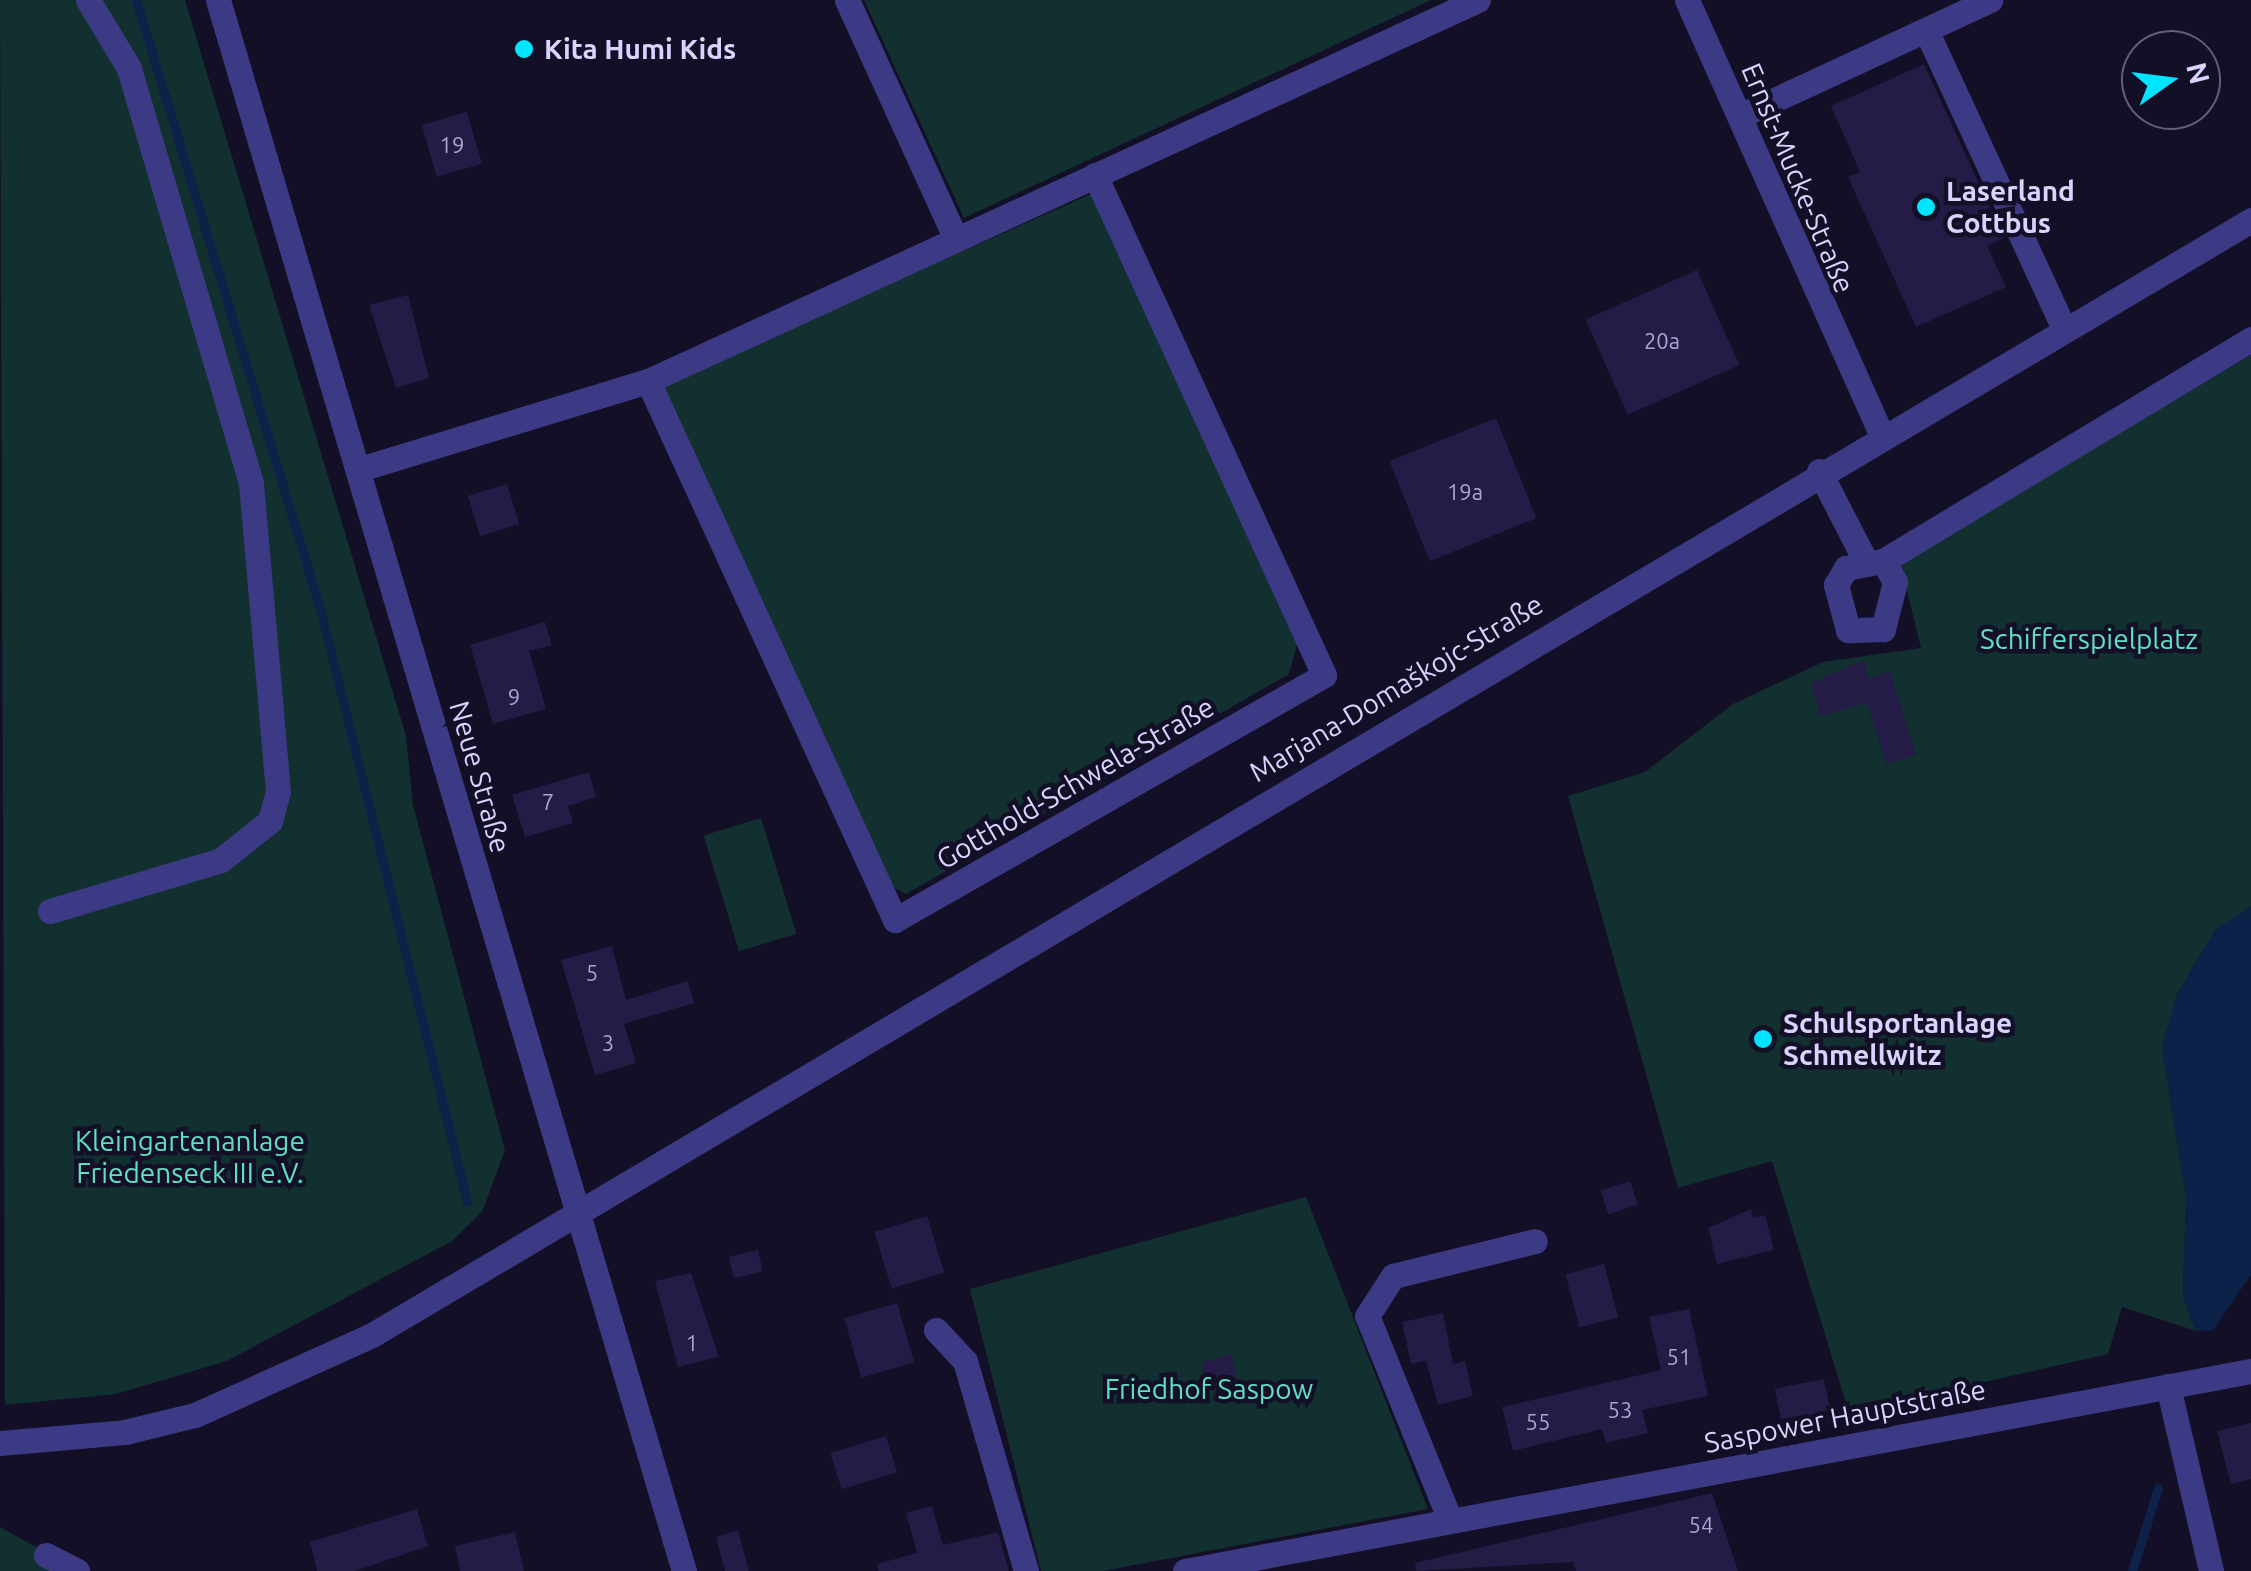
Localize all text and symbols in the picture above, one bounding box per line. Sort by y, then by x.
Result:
north arrow [2121,30,2221,130]
place label: Kita Humi Kids [544,32,736,66]
marker: Kita Humi Kids [513,38,535,60]
street label: Ernst-Mucke-Straße [1734,58,1862,298]
text: N [2181,59,2216,87]
house number: 19 [440,132,464,158]
place label: Laserland Cottbus [1946,174,2075,240]
marker: Laserland Cottbus [1915,196,1937,218]
house number: 20a [1644,328,1680,354]
house number: 19a [1447,479,1483,505]
street label: Marjana-Domaškojc-Straße [1243,587,1549,789]
park label: Schifferspielplatz [1980,622,2198,656]
house number: 9 [508,684,520,710]
street label: Gotthold-Schwela-Straße [930,690,1220,876]
street label: Neue Straße [442,697,518,857]
house number: 7 [542,789,554,815]
house number: 5 [586,960,598,986]
place label: Schulsportanlage Schmellwitz [1783,1006,2012,1072]
marker: Schulsportanlage Schmellwitz [1752,1028,1774,1050]
house number: 3 [602,1030,614,1056]
park label: Kleingartenanlage Friedenseck III e.V. [75,1124,305,1190]
house number: 1 [686,1330,698,1356]
house number: 51 [1667,1344,1691,1370]
park label: Friedhof Saspow [1105,1372,1313,1406]
street label: Saspower Hauptstraße [1701,1372,1989,1460]
house number: 53 [1608,1397,1632,1423]
house number: 55 [1526,1409,1550,1435]
house number: 54 [1689,1512,1713,1538]

